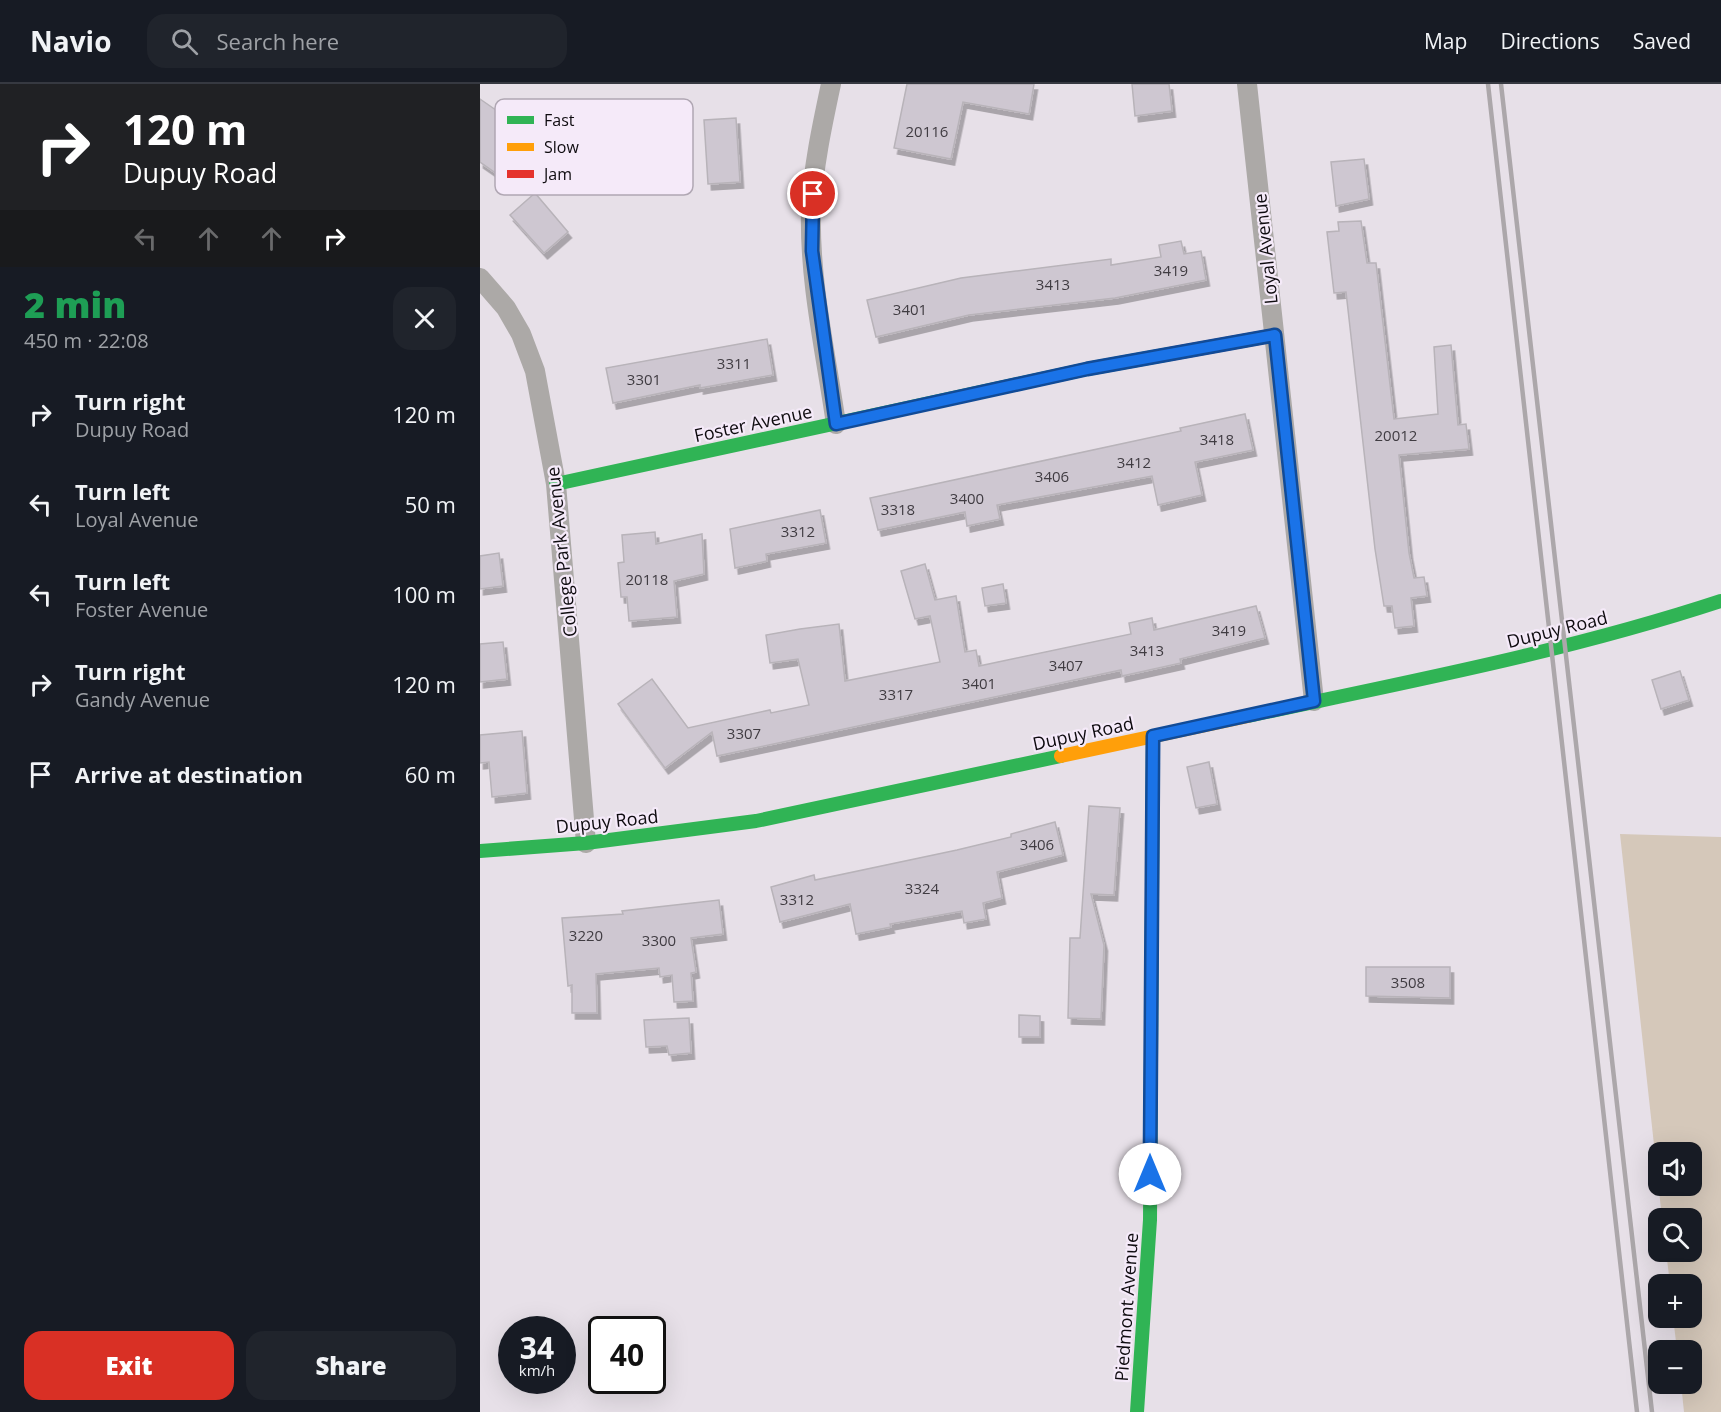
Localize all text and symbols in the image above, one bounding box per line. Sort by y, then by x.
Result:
search box [147,14,567,68]
text: Navio [30,22,111,60]
icon: search [168,25,201,58]
text: Search here [216,26,339,56]
text: Map [1424,27,1467,55]
text: Directions [1500,27,1600,55]
text: Saved [1633,27,1691,55]
legend [495,99,693,195]
text: 120 m [123,100,247,157]
icon: right [24,108,102,186]
text: Fast [544,109,575,131]
house number: 20116 [906,121,948,141]
text: Slow [544,136,579,158]
text: Dupuy Road [123,154,277,191]
text: Jam [542,163,572,185]
pin [787,168,838,219]
icon: arrive [796,177,829,210]
street label: Loyal Avenue [1247,192,1283,306]
icon: left [129,222,162,255]
icon: ahead [192,222,225,255]
icon: ahead [255,222,288,255]
icon: right [318,222,351,255]
house number: 3419 [1154,260,1188,280]
house number: 3413 [1036,274,1070,294]
text: 2 min [24,280,126,329]
button: close [393,287,456,350]
house number: 3401 [893,299,927,319]
text: 450 m · 22:08 [24,327,149,354]
house number: 3311 [717,353,751,373]
house number: 3301 [627,369,661,389]
text: Turn right [75,386,186,416]
icon: right [24,398,57,431]
text: 120 m [392,399,456,429]
street label: Foster Avenue [692,399,814,447]
text: Dupuy Road [75,416,189,443]
house number: 20012 [1375,425,1417,445]
house number: 3418 [1200,429,1234,449]
house number: 3412 [1117,452,1151,472]
street label: College Park Avenue [540,466,582,638]
house number: 3406 [1035,466,1069,486]
text: Turn left [75,476,170,506]
icon: left [24,488,57,521]
house number: 3400 [950,488,984,508]
text: 50 m [405,489,456,519]
house number: 3318 [881,499,915,519]
text: Loyal Avenue [75,506,198,533]
house number: 3312 [781,521,815,541]
text: Turn left [75,566,170,596]
house number: 20118 [626,569,668,589]
icon: left [24,578,57,611]
text: 100 m [392,579,456,609]
text: Foster Avenue [75,596,208,623]
street label: Dupuy Road [1504,605,1610,653]
house number: 3419 [1212,620,1246,640]
house number: 3413 [1130,640,1164,660]
house number: 3407 [1049,655,1083,675]
text: Turn right [75,656,186,686]
icon: right [24,668,57,701]
text: 120 m [392,669,456,699]
house number: 3401 [962,673,996,693]
house number: 3317 [879,684,913,704]
text: Gandy Avenue [75,686,210,713]
street label: Dupuy Road [1030,711,1136,755]
house number: 3307 [727,723,761,743]
icon: arrive [24,758,57,791]
text: Arrive at destination [75,759,303,789]
text: 60 m [405,759,456,789]
street label: Dupuy Road [555,804,659,838]
house number: 3406 [1020,834,1054,854]
house number: 3324 [905,878,940,898]
house number: 3312 [780,889,814,909]
house number: 3220 [569,925,603,945]
house number: 3300 [642,930,676,950]
house number: 3508 [1391,972,1425,992]
position arrow [1118,1142,1182,1206]
map controls [1648,1142,1702,1394]
button: sound [1648,1142,1702,1196]
button: search [1648,1208,1702,1262]
street label: Piedmont Avenue [1109,1232,1143,1382]
button: + [1648,1274,1702,1328]
speed limit sign: 40 [588,1316,666,1394]
text: 34 [520,1327,554,1368]
button: Exit [24,1331,234,1400]
button: Share [246,1331,456,1400]
button: − [1648,1340,1702,1394]
text: km/h [519,1360,555,1380]

